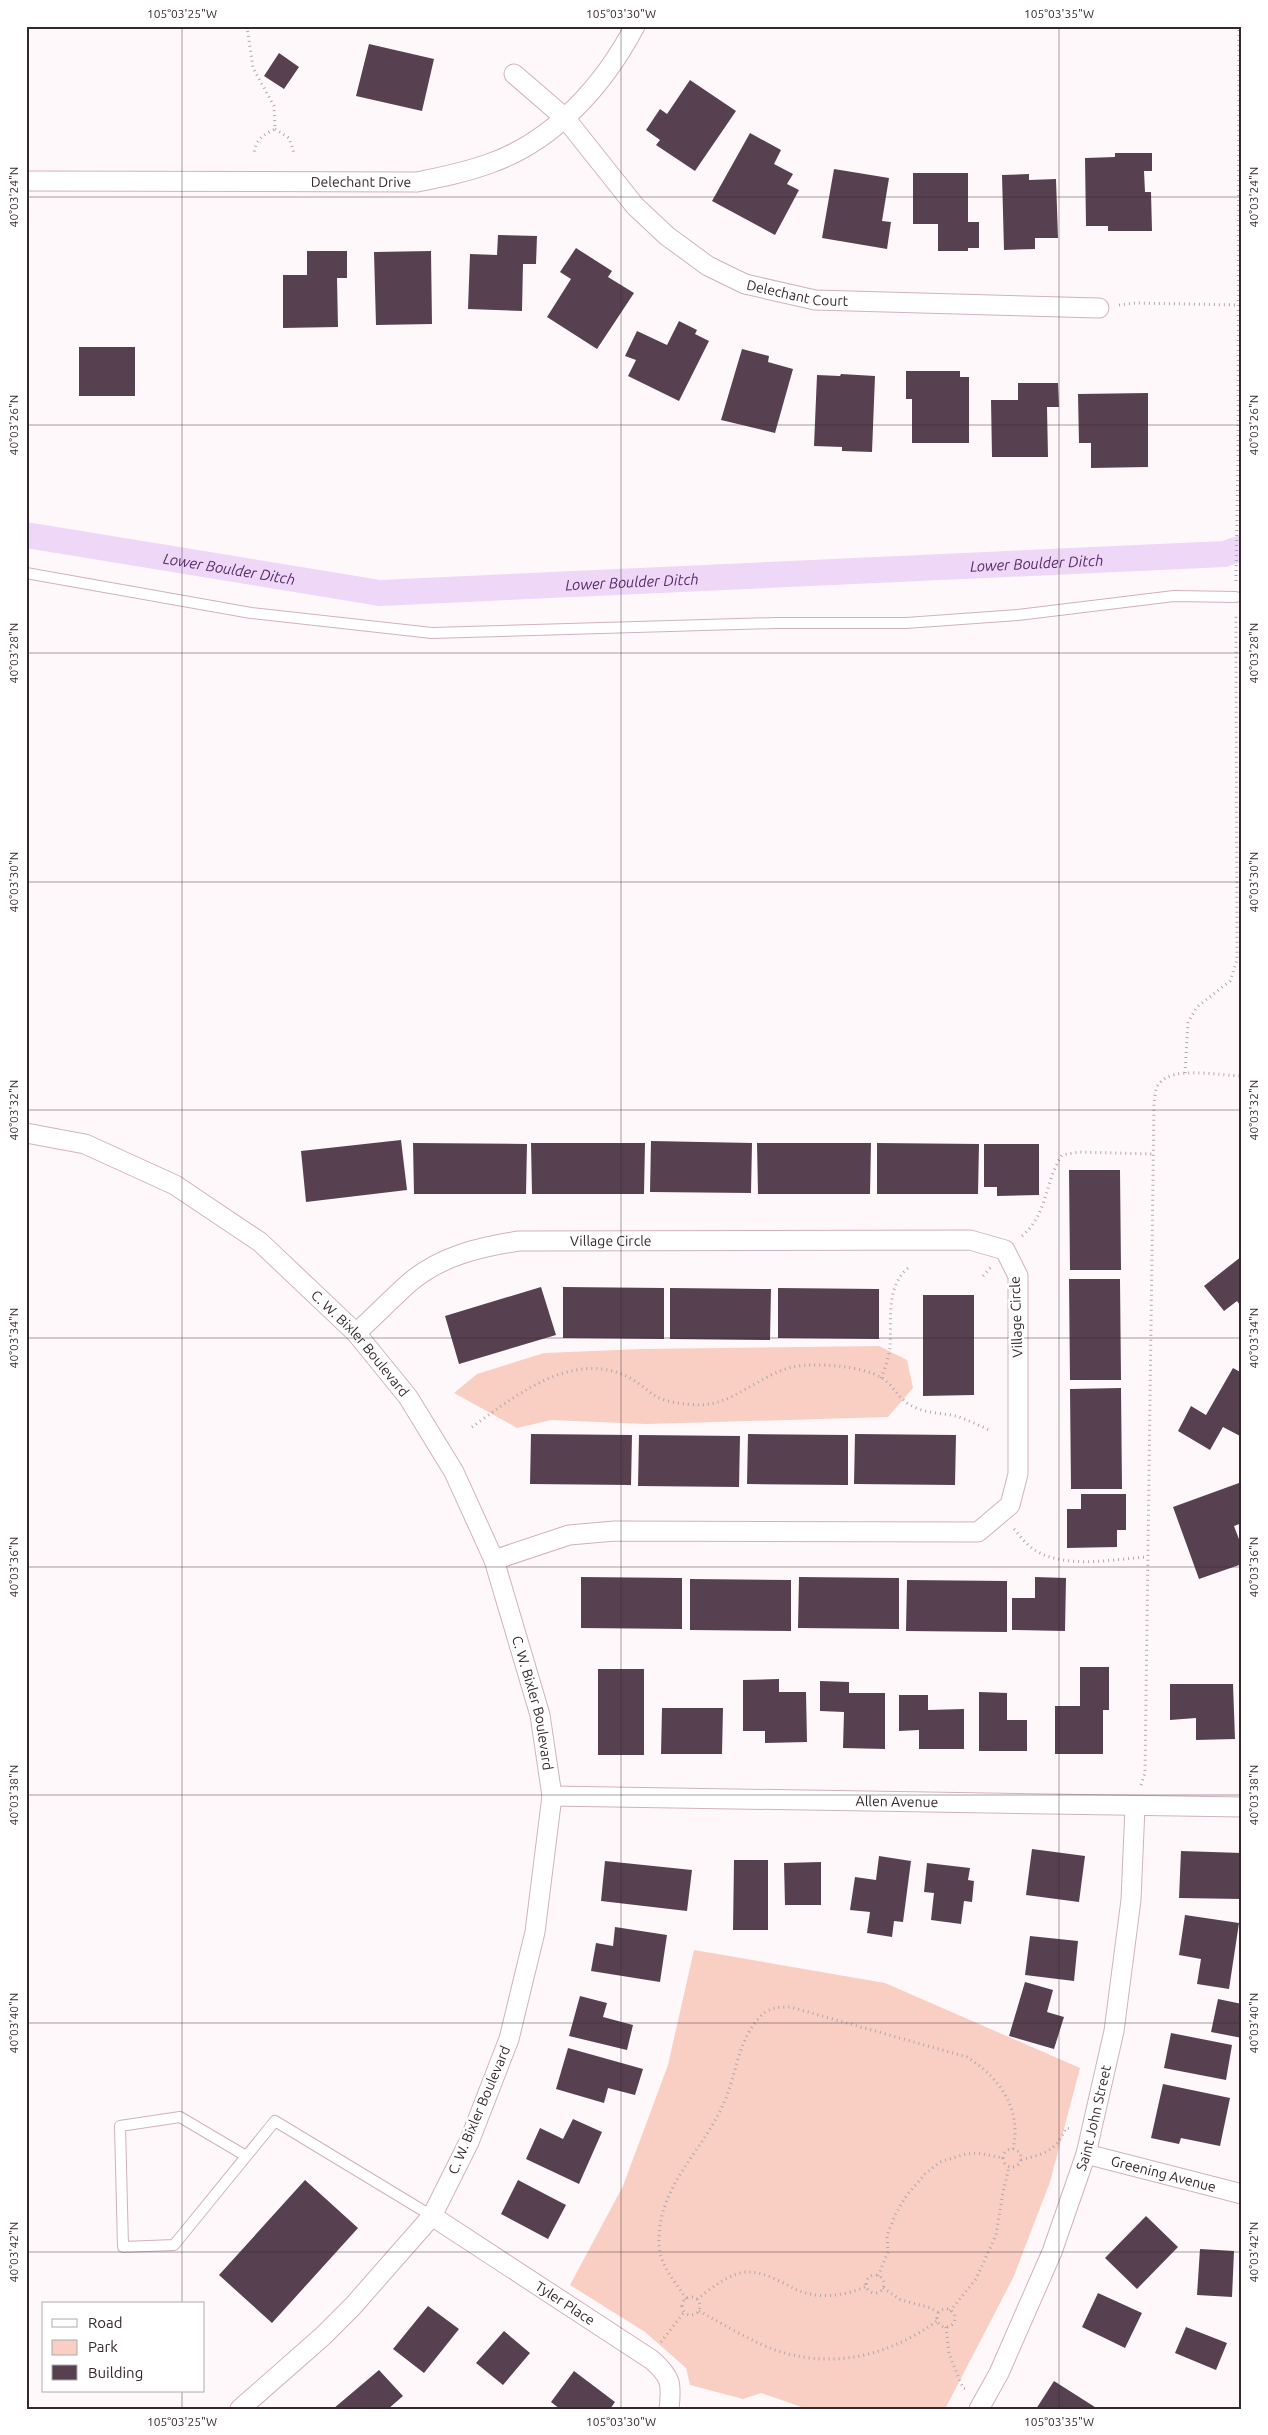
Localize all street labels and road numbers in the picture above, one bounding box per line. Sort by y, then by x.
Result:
street label: Delechant Drive [311,174,411,190]
street label: Delechant Court [745,277,849,309]
street label: Village Circle [570,1233,652,1249]
street label: Village Circle [1007,1276,1025,1358]
street label: C. W. Bixler Boulevard [308,1287,412,1400]
street label: C. W. Bixler Boulevard [509,1634,556,1771]
street label: Allen Avenue [856,1793,938,1810]
street label: C. W. Bixler Boulevard [445,2043,513,2177]
street label: Saint John Street [1073,2063,1114,2173]
street label: Greening Avenue [1109,2153,1218,2195]
street label: Tyler Place [532,2278,598,2328]

